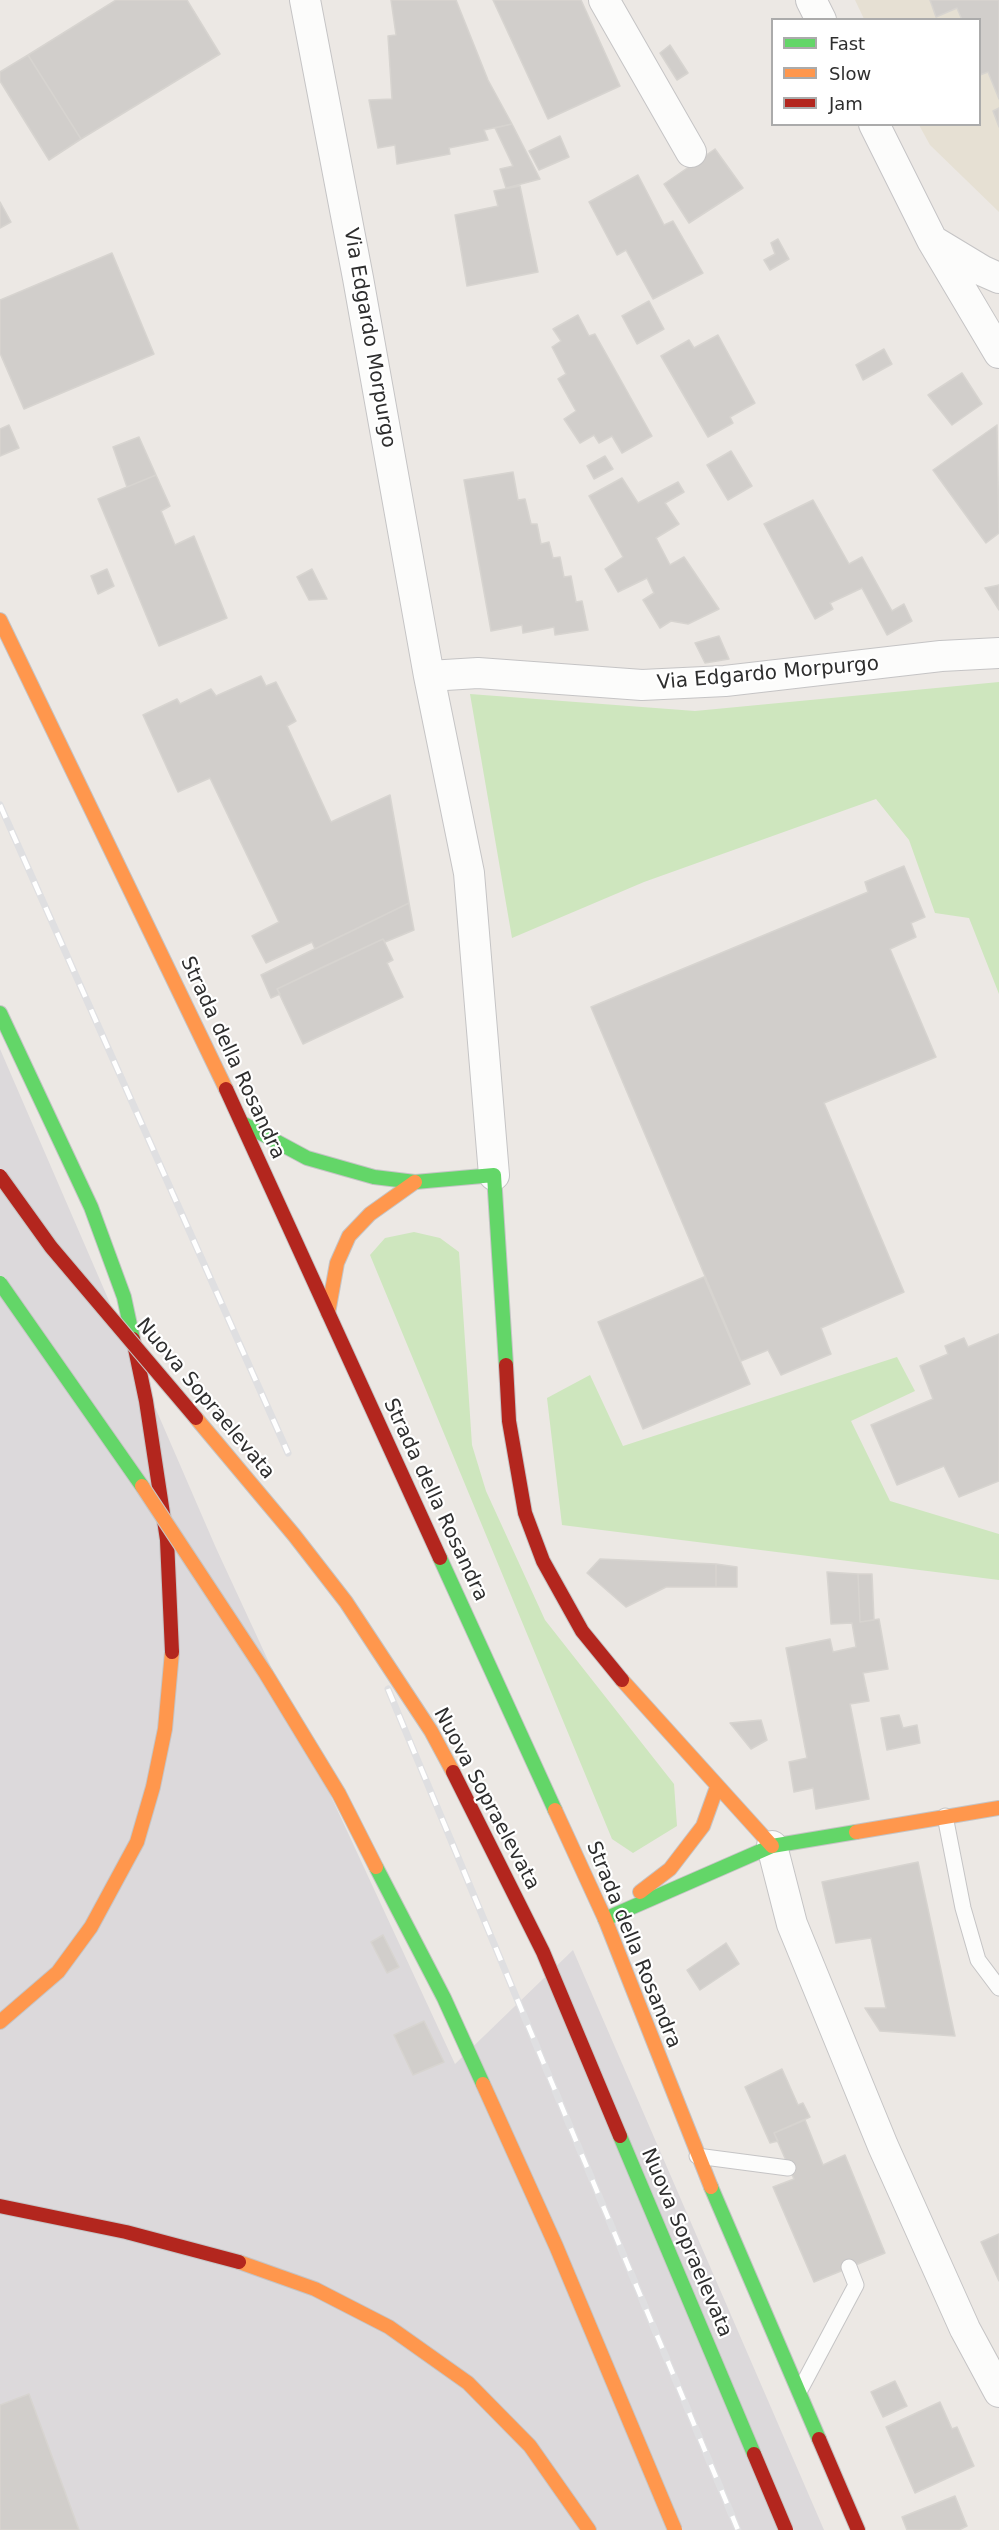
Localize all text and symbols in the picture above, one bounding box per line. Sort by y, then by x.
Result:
legend [771,18,981,126]
text: Fast [829,33,865,54]
text: Slow [829,63,871,84]
text: Jam [829,93,863,114]
street label: Via Edgardo Morpurgo [338,226,400,450]
street label: Via Edgardo Morpurgo [656,652,880,696]
street label: Strada della Rosandra [174,953,290,1163]
street label: Nuova Sopraelevata [131,1314,279,1484]
street label: Strada della Rosandra [377,1395,493,1605]
street label: Nuova Sopraelevata [428,1704,544,1894]
street label: Strada della Rosandra [581,1838,685,2052]
street label: Nuova Sopraelevata [635,2145,737,2341]

